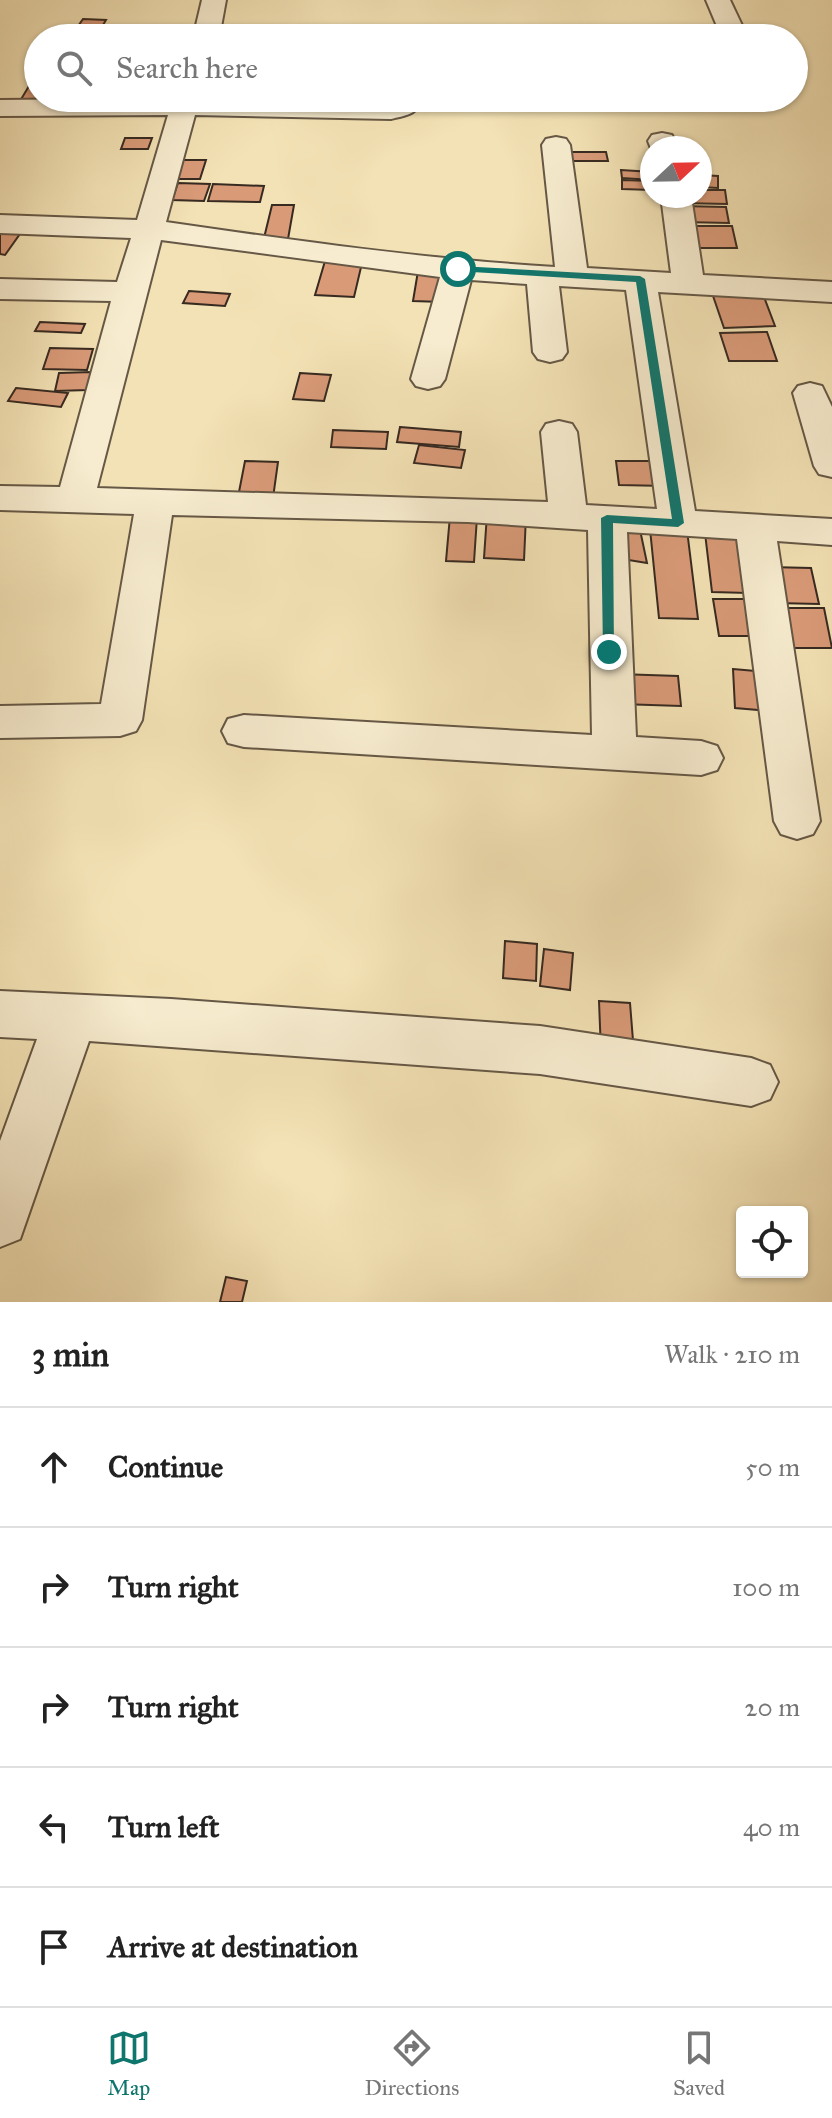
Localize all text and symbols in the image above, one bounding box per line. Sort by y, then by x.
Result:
search box [24,24,808,112]
icon: search [52,46,96,90]
text: Search here [116,50,258,86]
north arrow [640,136,712,208]
route start [440,251,476,287]
route end [591,634,627,670]
map controls [736,1206,808,1278]
button: locate [736,1206,808,1278]
text: 3 min [32,1334,109,1375]
text: Walk · 210 m [664,1338,800,1370]
icon: ahead [32,1445,76,1489]
text: Continue [108,1449,223,1485]
text: 50 m [745,1451,800,1483]
icon: right [32,1565,76,1609]
text: Turn right [108,1569,239,1605]
text: 100 m [732,1571,800,1603]
icon: right [32,1685,76,1729]
text: Turn right [108,1689,239,1725]
text: 20 m [745,1691,800,1723]
icon: left [32,1805,76,1849]
text: Turn left [108,1809,219,1845]
text: 40 m [743,1811,800,1843]
icon: arrive [32,1925,76,1969]
text: Arrive at destination [108,1929,358,1965]
tab: Map [107,2026,151,2101]
tab: Directions [364,2026,459,2101]
tab: Saved [673,2026,725,2101]

